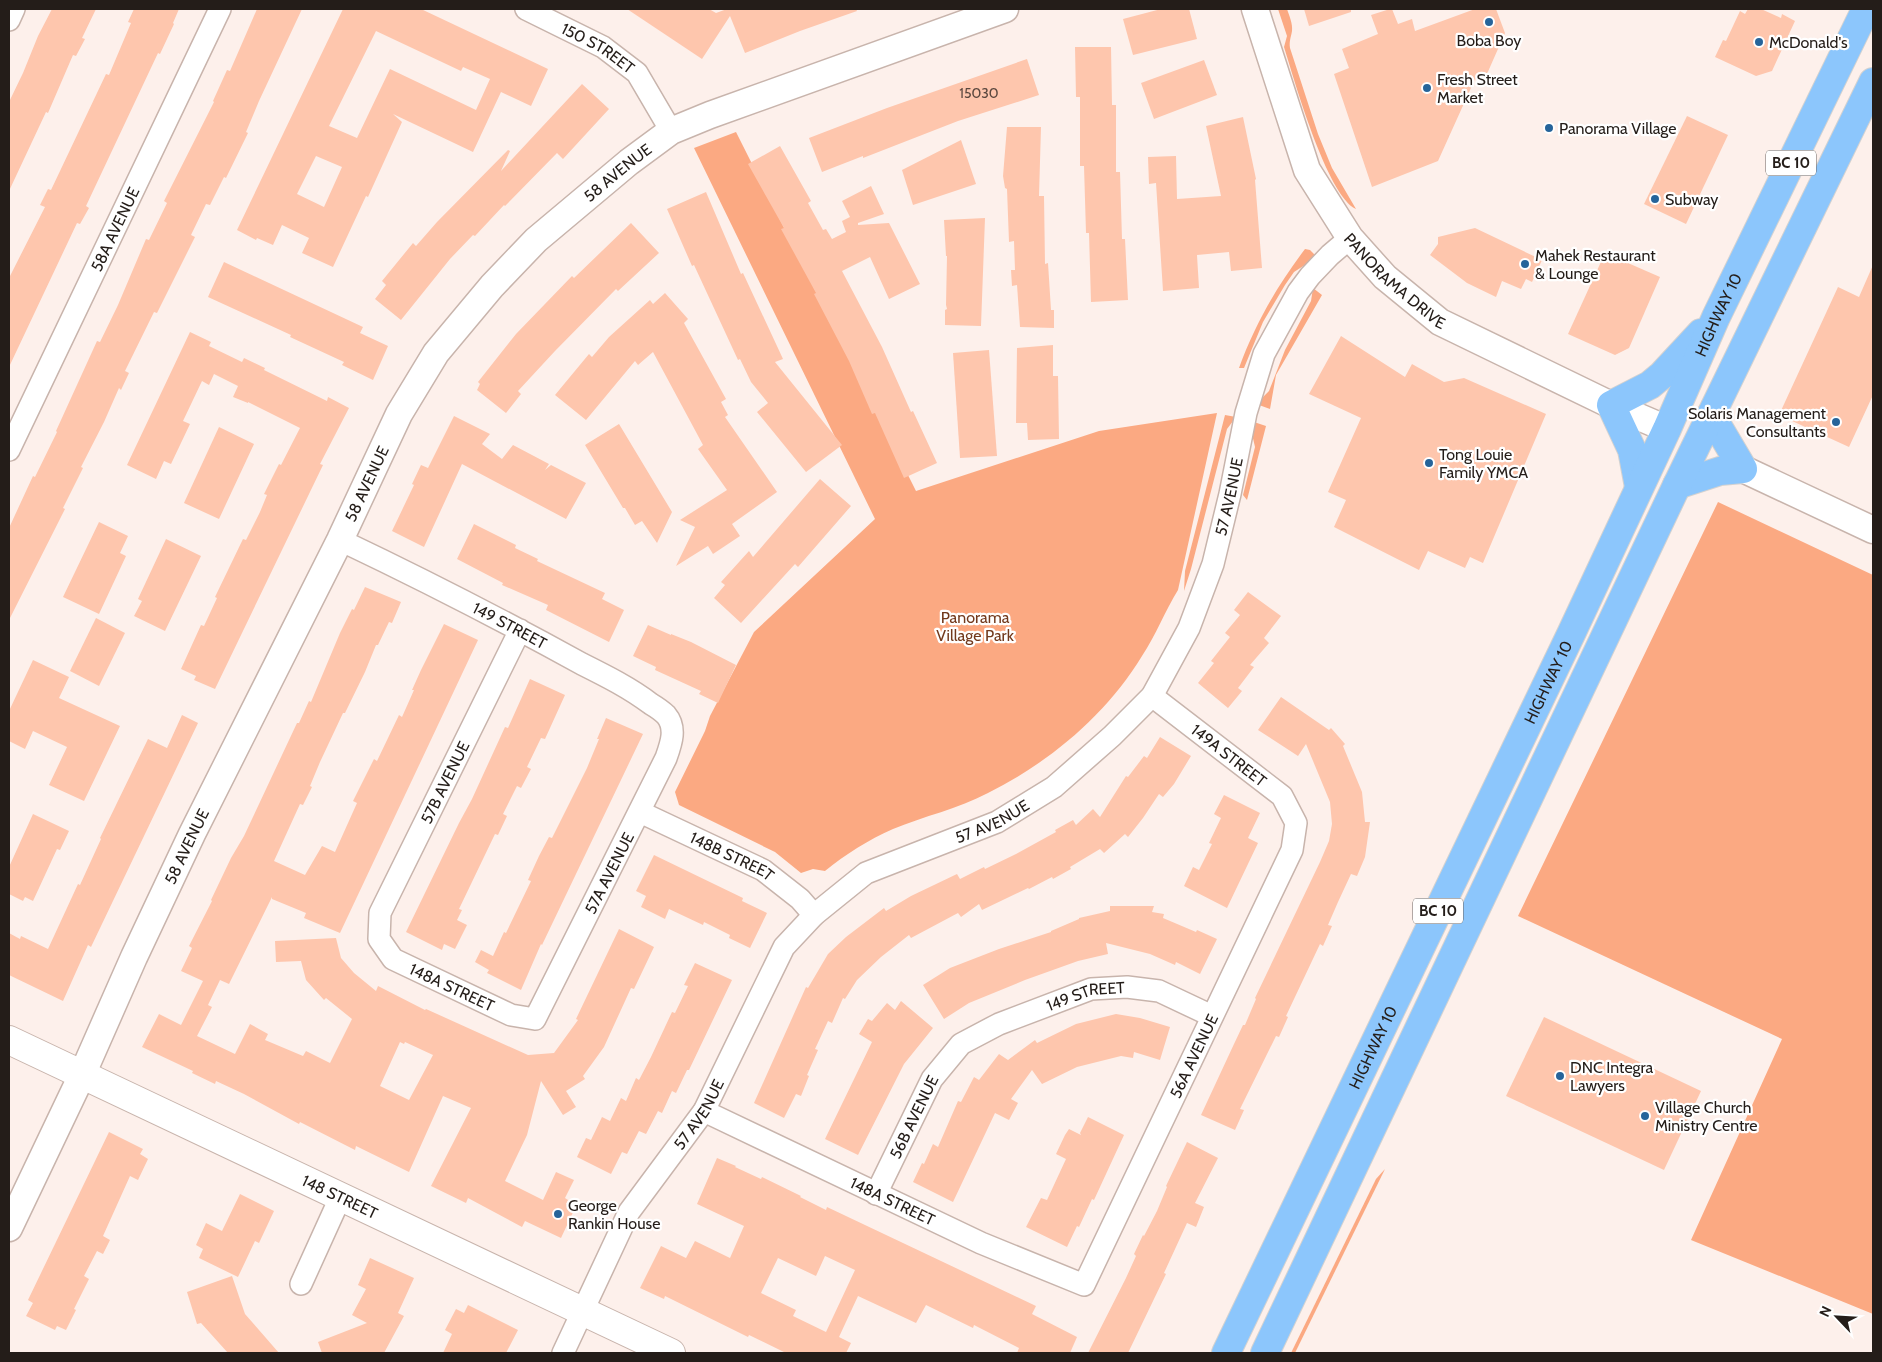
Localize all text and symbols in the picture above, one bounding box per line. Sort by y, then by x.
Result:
marker: Boba Boy [1483,16,1495,28]
street label: 150 STREET [558,19,639,78]
place label: Boba Boy [1457,31,1521,50]
place label: McDonald's [1769,33,1848,52]
marker: McDonald's [1753,36,1765,48]
place label: Fresh Street Market [1437,70,1518,107]
marker: Fresh Street Market [1421,82,1433,94]
house number: 15030 [959,84,999,102]
place label: Panorama Village [1559,119,1677,138]
marker: Panorama Village [1543,122,1555,134]
street label: 58 AVENUE [580,140,655,206]
road number: BC 10 [1766,150,1816,176]
street label: 58A AVENUE [87,184,144,274]
place label: Subway [1665,190,1718,209]
marker: Subway [1649,193,1661,205]
street label: PANORAMA DRIVE [1340,229,1448,333]
place label: Mahek Restaurant & Lounge [1535,246,1656,283]
marker: Mahek Restaurant & Lounge [1519,258,1531,270]
street label: HIGHWAY 10 [1691,270,1746,360]
place label: Solaris Management Consultants [1688,404,1827,441]
marker: Solaris Management Consultants [1830,416,1842,428]
street label: 58 AVENUE [341,443,393,525]
place label: Tong Louie Family YMCA [1439,445,1528,482]
street label: 57 AVENUE [1211,456,1247,538]
marker: Tong Louie Family YMCA [1423,457,1435,469]
street label: 149 STREET [469,598,550,653]
park label: Panorama Village Park [936,608,1015,645]
street label: HIGHWAY 10 [1520,638,1576,727]
street label: 149A STREET [1187,720,1271,791]
street label: 57B AVENUE [417,738,473,827]
street label: 57 AVENUE [953,796,1033,847]
street label: 58 AVENUE [161,806,213,887]
street label: 148B STREET [687,828,778,885]
street label: 57A AVENUE [581,829,638,917]
road number: BC 10 [1413,898,1463,924]
street label: 148A STREET [406,960,498,1016]
street label: 149 STREET [1044,978,1126,1015]
street label: HIGHWAY 10 [1345,1003,1401,1092]
street label: 56A AVENUE [1166,1011,1222,1101]
place label: DNC Integra Lawyers [1570,1058,1654,1095]
marker: DNC Integra Lawyers [1554,1070,1566,1082]
street label: 56B AVENUE [886,1072,942,1162]
street label: 57 AVENUE [670,1076,728,1153]
place label: Village Church Ministry Centre [1655,1098,1757,1135]
marker: Village Church Ministry Centre [1639,1110,1651,1122]
street label: 148 STREET [299,1171,381,1223]
street label: 148A STREET [847,1173,938,1230]
place label: George Rankin House [568,1196,660,1233]
marker: George Rankin House [552,1208,564,1220]
north arrow [1812,1292,1862,1342]
text: N [1815,1303,1835,1320]

